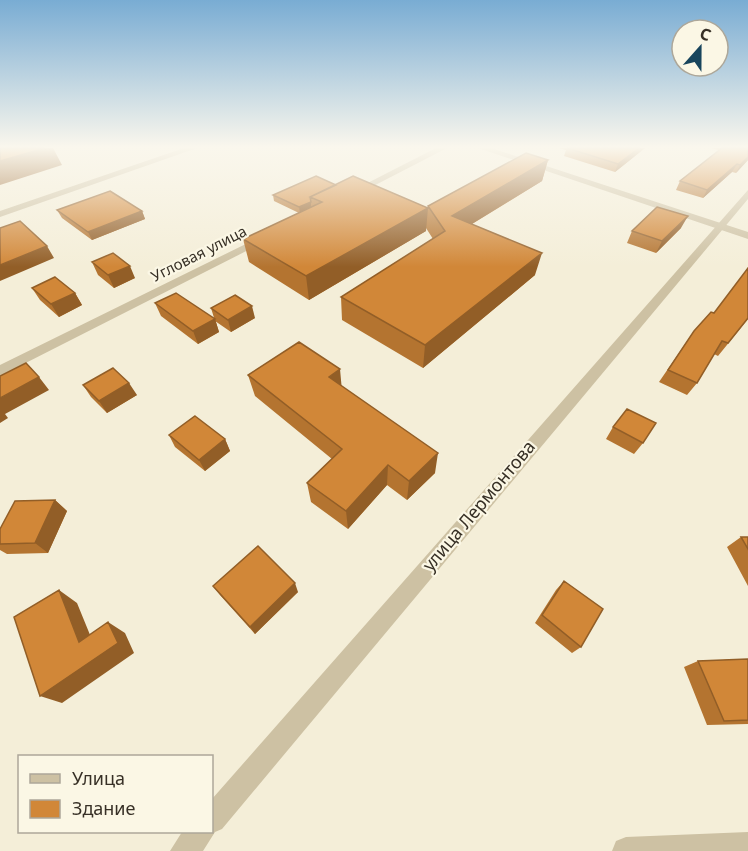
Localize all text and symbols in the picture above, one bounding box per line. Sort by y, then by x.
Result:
north arrow [670,18,730,78]
text: С [697,22,714,46]
street label: Угловая улица [147,220,250,286]
street label: улица Лермонтова [416,435,540,576]
legend [18,755,213,833]
text: Улица [72,766,125,790]
text: Здание [72,796,136,820]

